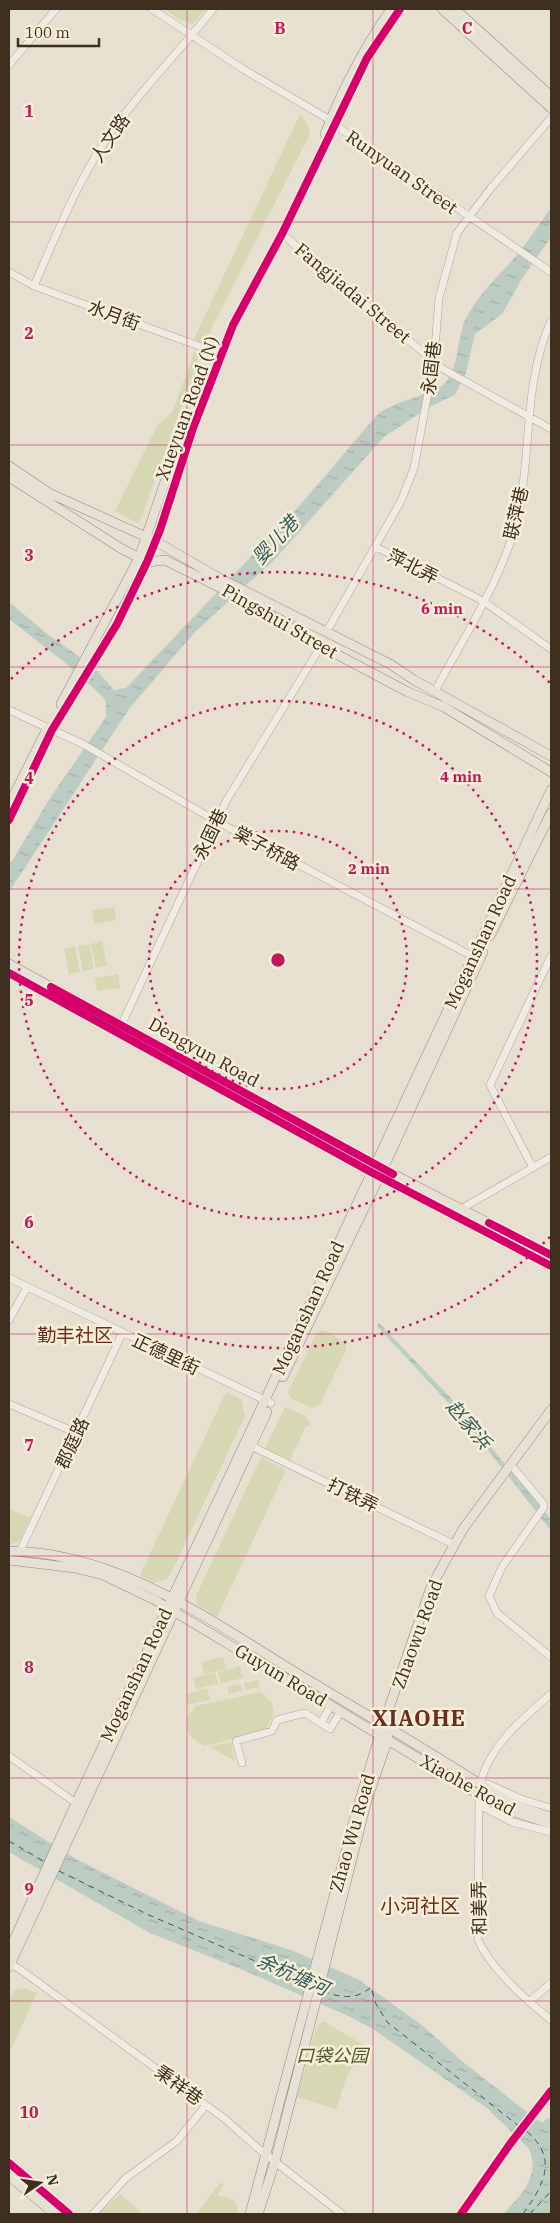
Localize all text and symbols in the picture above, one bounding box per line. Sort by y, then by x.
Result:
scale bar [18,15,99,47]
text: B [274,18,286,38]
text: C [462,18,472,38]
text: 100 m [25,23,70,42]
text: 1 [24,101,34,121]
street label: 人文路 [85,109,135,167]
street label: Runyuan Street [342,125,462,219]
street label: Fangjiadai Street [290,238,416,348]
street label: 水月街 [85,295,143,335]
text: 2 [24,323,34,343]
street label: Xueyuan Road (N) [150,333,224,483]
street label: 永固巷 [416,340,446,396]
street label: 联萍巷 [499,484,533,542]
water label: 婴儿港 [247,509,305,569]
street label: 萍北弄 [384,543,442,589]
text: 3 [24,545,34,565]
street label: Pingshui Street [218,579,342,663]
text: 6 min [421,599,463,618]
text: 4 min [440,767,482,786]
text: 4 [24,768,34,788]
street label: 永固巷 [188,805,232,863]
street label: 棠子桥路 [230,821,304,875]
text: 2 min [348,859,390,878]
street label: Moganshan Road [439,871,521,1013]
centre of rings [269,951,287,969]
text: 5 [24,990,34,1010]
street label: Dengyun Road [145,1012,263,1092]
text: 6 [24,1212,34,1232]
street label: Moganshan Road [267,1237,349,1379]
district label: 勤丰社区 [37,1323,113,1347]
street label: 正德里街 [129,1328,203,1380]
water label: 赵家浜 [441,1394,498,1455]
street label: 郡庭路 [50,1414,94,1472]
text: 7 [24,1435,34,1455]
street label: 打铁弄 [324,1473,382,1517]
street label: Zhaowu Road [387,1576,447,1692]
street label: Moganshan Road [95,1604,177,1746]
street label: Guyun Road [231,1638,331,1712]
text: 8 [24,1657,34,1677]
district label: XIAOHE [372,1703,466,1732]
street label: Xiaohe Road [416,1749,520,1821]
street label: Zhao Wu Road [324,1771,380,1895]
text: 9 [24,1879,34,1899]
street label: 和美弄 [467,1881,491,1935]
district label: 小河社区 [380,1892,460,1919]
water label: 余杭塘河 [253,1948,336,2002]
park label: 口袋公园 [296,2044,371,2067]
street label: 秉祥巷 [150,2060,208,2110]
text: 10 [19,2102,39,2122]
north arrow [15,2158,65,2208]
text: N [43,2173,63,2187]

